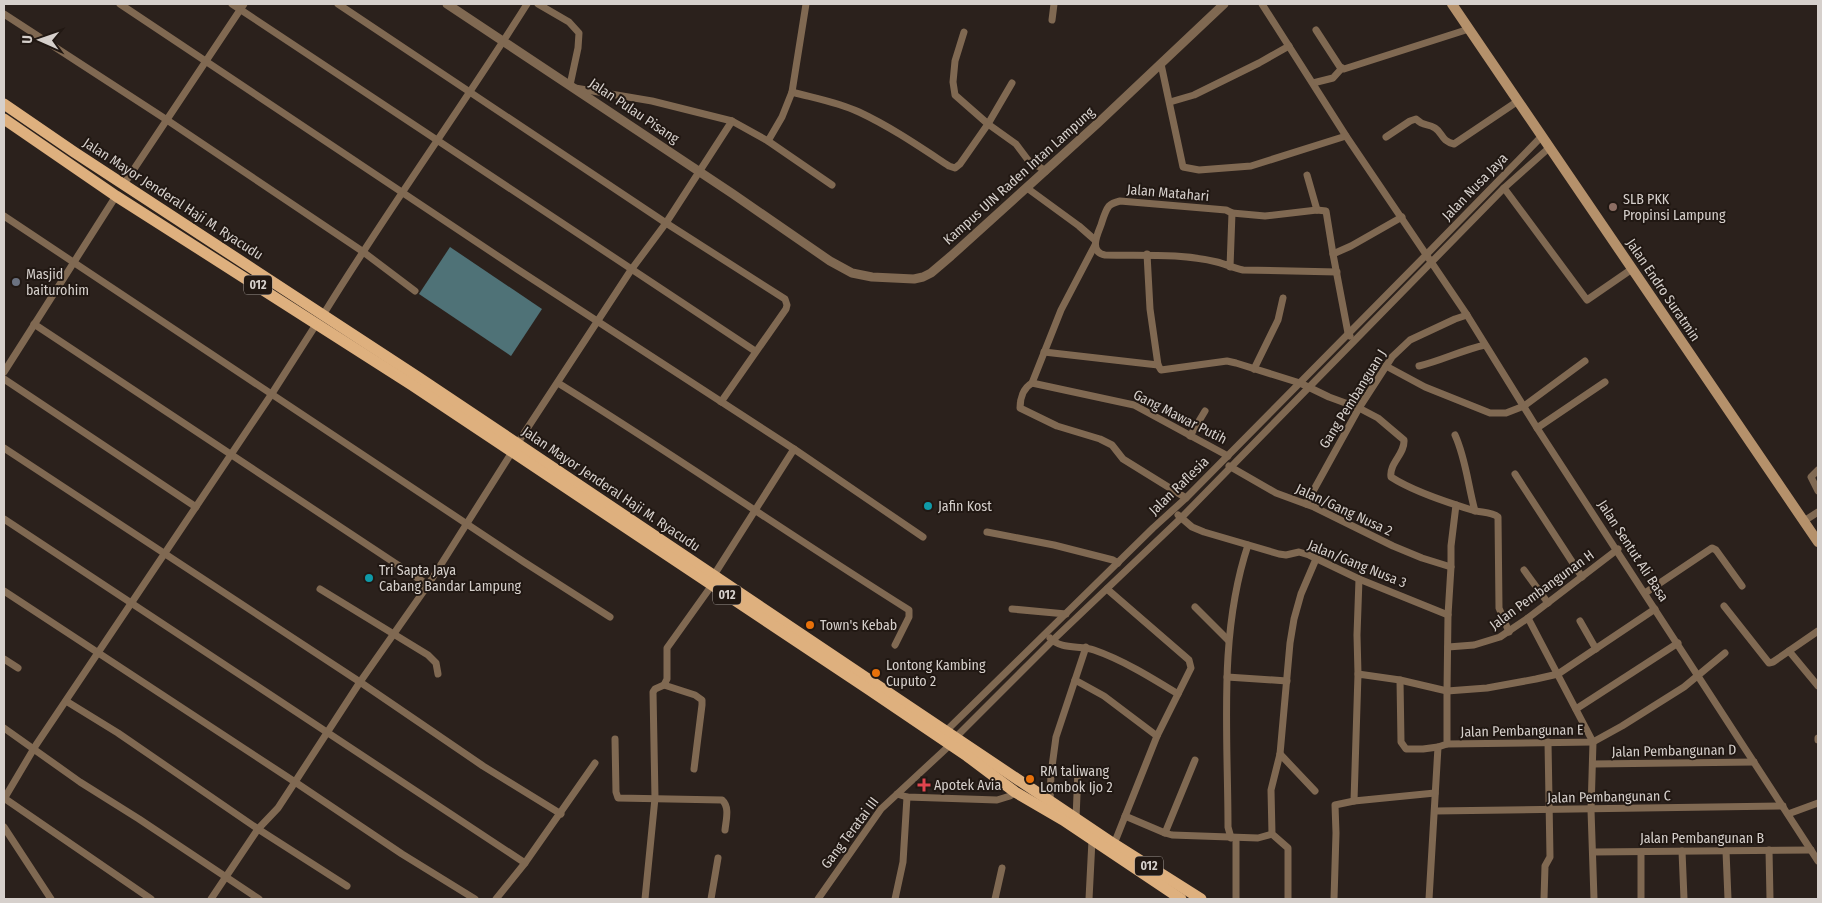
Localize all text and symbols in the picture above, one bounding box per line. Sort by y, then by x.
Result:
north arrow [15,15,65,65]
text: U [19,35,36,44]
street label: Jalan Pulau Pisang [586,75,682,148]
street label: Kampus UIN Raden Intan Lampung [940,103,1098,248]
street label: Jalan Mayor Jenderal Haji M. Ryacudu [80,134,266,264]
street label: Jalan Nusa Jaya [1439,150,1511,224]
street label: Jalan Matahari [1126,181,1210,205]
place label: SLB PKK Propinsi Lampung [1623,191,1726,224]
marker: SLB PKK Propinsi Lampung [1607,201,1619,213]
street label: Jalan Endro Suratmin [1622,236,1704,344]
place label: Masjid baiturohim [26,266,89,299]
marker: Masjid baiturohim [10,276,22,288]
road number: 012 [244,276,272,294]
street label: Gang Pembanguan J [1316,346,1390,452]
street label: Gang Mawar Putih [1130,386,1230,448]
street label: Jalan Mayor Jenderal Haji M. Ryacudu [519,423,703,555]
street label: Jalan Raflesia [1145,453,1213,519]
street label: Jalan/Gang Nusa 2 [1293,480,1395,540]
street label: Jalan Sentut Ali Basa [1594,497,1672,605]
place label: Jafin Kost [938,498,992,515]
marker: Jafin Kost [922,500,934,512]
street label: Jalan/Gang Nusa 3 [1305,536,1409,592]
street label: Jalan Pembangunan H [1486,546,1598,634]
place label: Tri Sapta Jaya Cabang Bandar Lampung [379,562,522,595]
marker: Tri Sapta Jaya Cabang Bandar Lampung [363,572,375,584]
road number: 012 [713,586,741,604]
place label: Town's Kebab [820,617,897,634]
marker: Town's Kebab [804,619,816,631]
place label: Lontong Kambing Cuputo 2 [886,657,986,690]
marker: Lontong Kambing Cuputo 2 [870,667,882,679]
street label: Jalan Pembangunan E [1460,721,1584,741]
street label: Jalan Pembangunan D [1612,741,1736,761]
place label: RM taliwang Lombok Ijo 2 [1040,763,1113,796]
marker: RM taliwang Lombok Ijo 2 [1024,773,1036,785]
place label: Apotek Avia [934,777,1001,794]
marker: Apotek Avia [918,779,930,791]
street label: Jalan Pembangunan C [1547,787,1671,807]
street label: Gang Teratai III [818,794,882,872]
street label: Jalan Pembangunan B [1640,830,1764,847]
road number: 012 [1135,856,1163,876]

